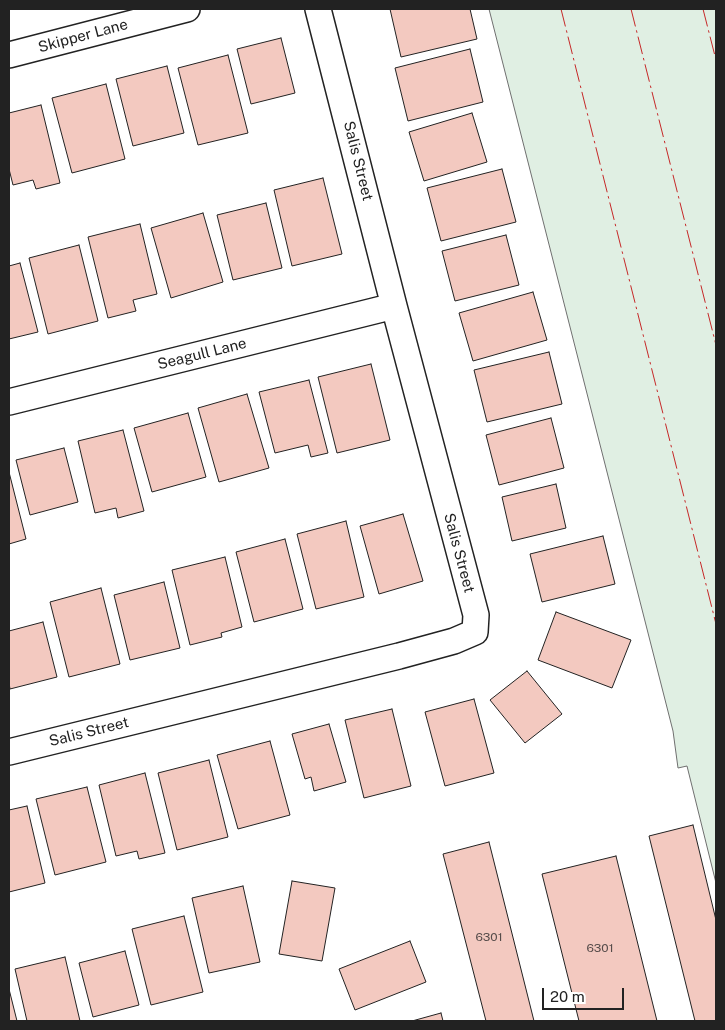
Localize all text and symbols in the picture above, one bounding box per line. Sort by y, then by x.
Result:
street label: Skipper Lane [36,15,130,57]
street label: Salis Street [339,119,377,203]
street label: Seagull Lane [156,334,248,374]
street label: Salis Street [440,511,478,595]
street label: Salis Street [47,713,131,751]
house number: 6301 [475,930,503,944]
house number: 6301 [586,941,614,955]
scale bar [545,978,628,1010]
text: 20 m [550,988,585,1005]

